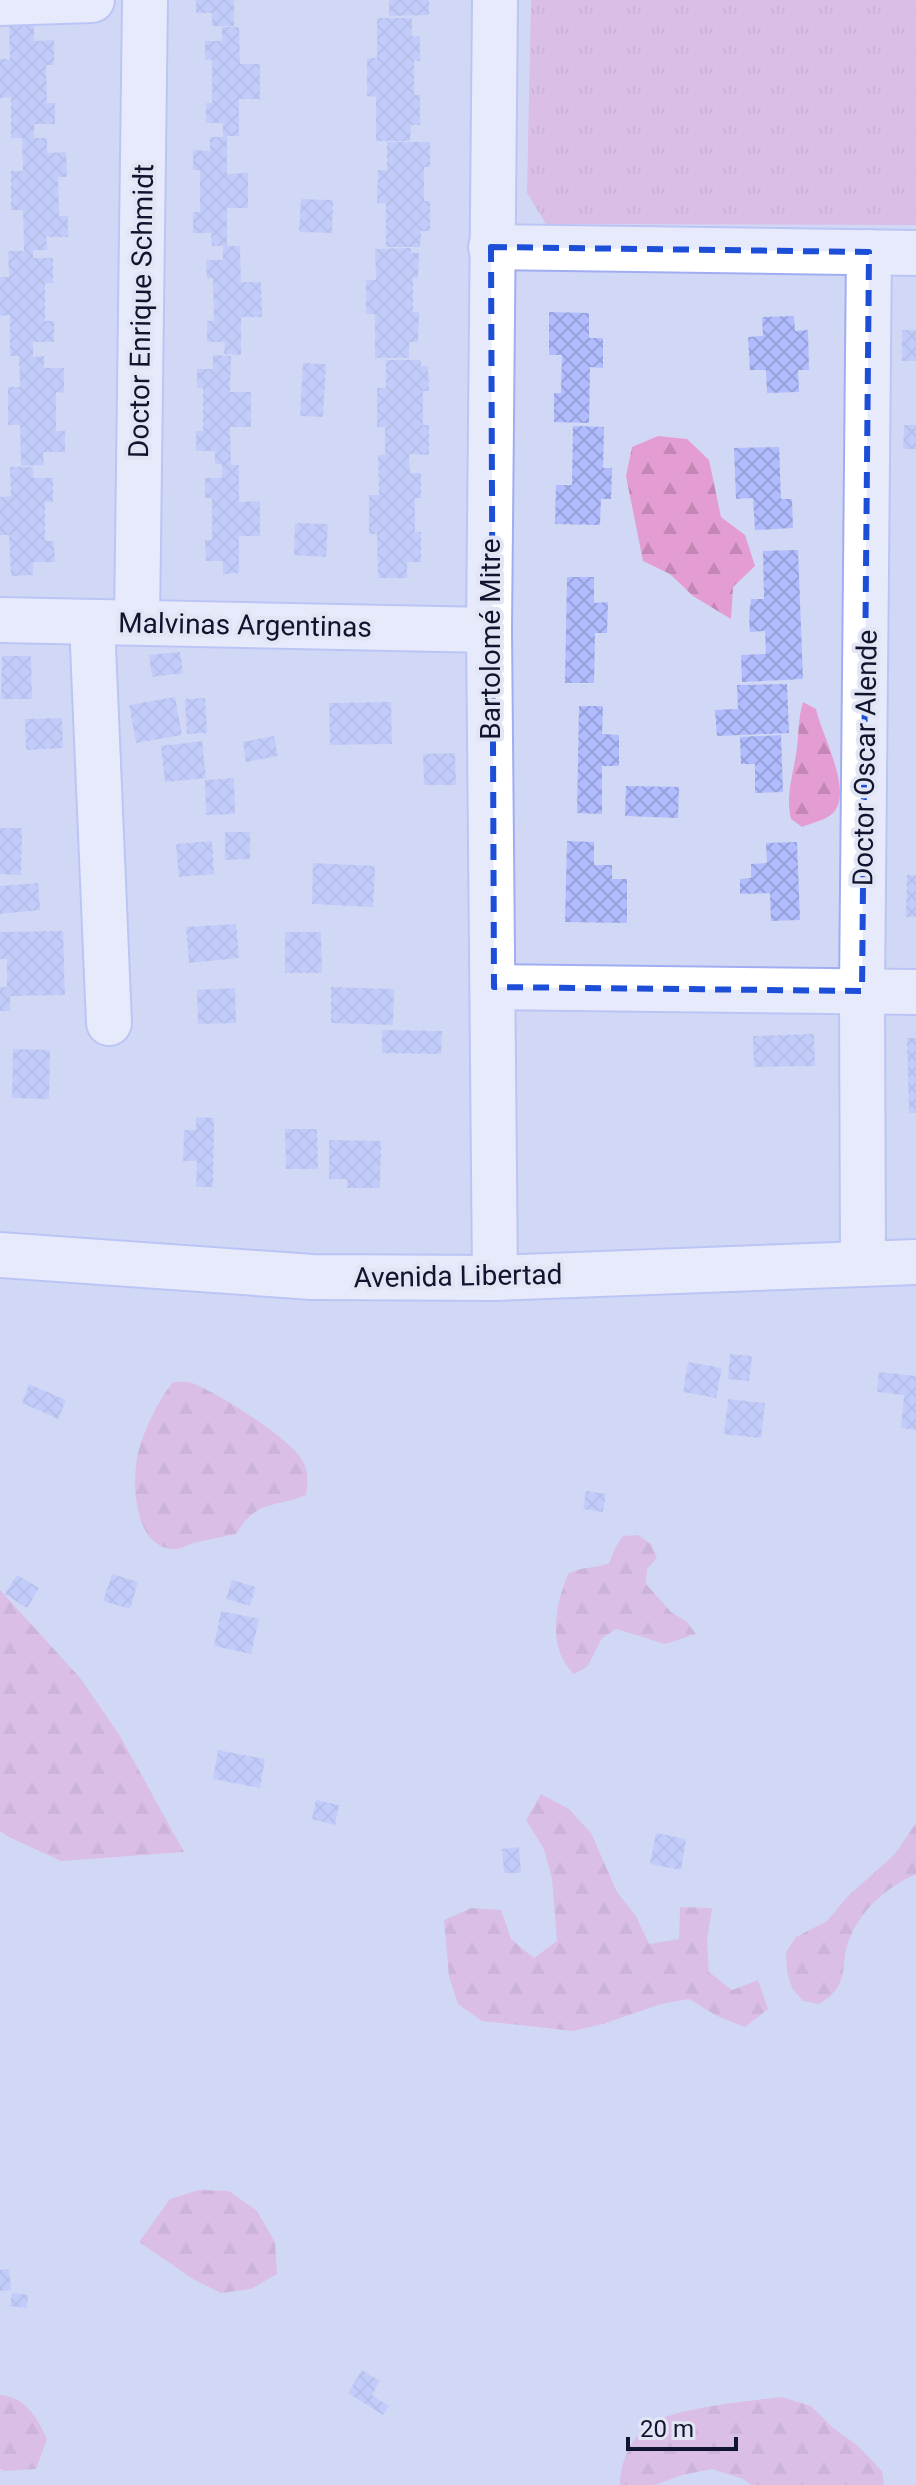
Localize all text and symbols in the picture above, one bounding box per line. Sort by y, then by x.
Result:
street label: Doctor Enrique Schmidt [122,164,160,458]
street label: Bartolomé Mitre [474,538,507,740]
street label: Malvinas Argentinas [118,606,372,644]
street label: Doctor Oscar Alende [846,630,884,886]
street label: Avenida Libertad [353,1258,563,1294]
scale bar [628,2401,736,2451]
text: 20 m [640,2415,694,2443]

